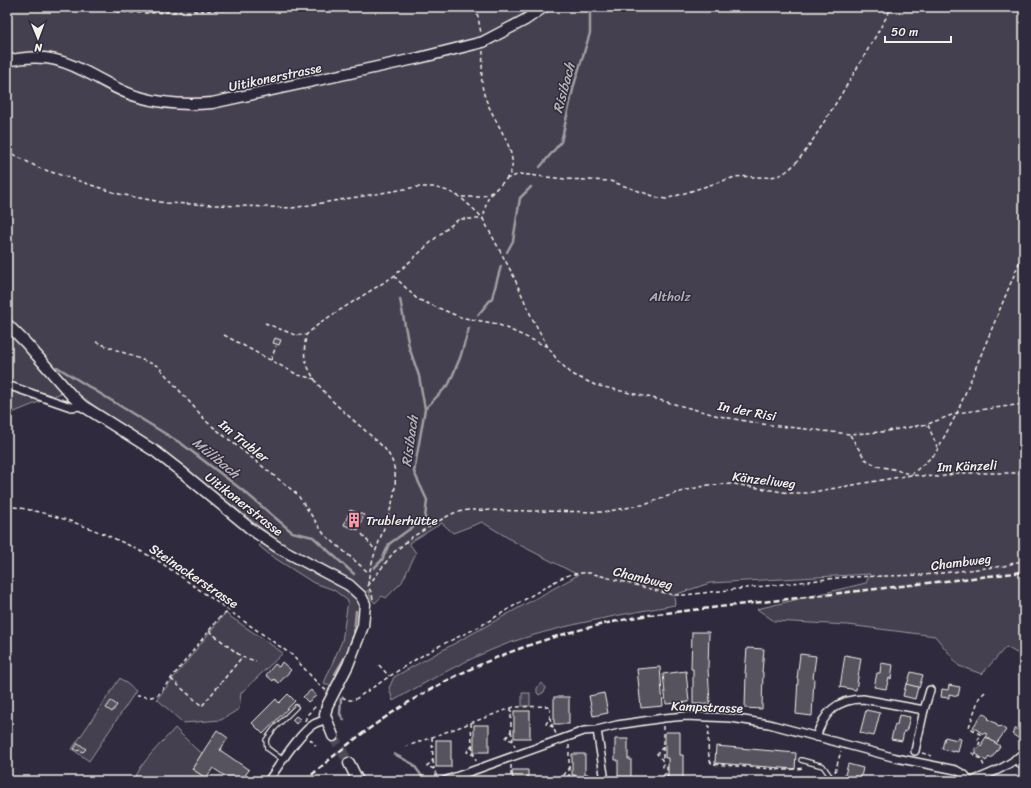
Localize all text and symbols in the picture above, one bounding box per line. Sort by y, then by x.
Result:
north arrow [18,18,58,58]
scale bar [885,18,951,44]
text: 50 m [891,21,918,43]
text: N [34,38,43,57]
street label: Uitikonerstrasse [226,56,324,98]
water label: Risibach [545,58,583,116]
park label: Altholz [648,285,691,308]
street label: In der Risi [715,394,778,428]
water label: Risibach [394,412,426,468]
street label: Im Trubler [213,413,275,469]
water label: Mülibach [187,431,247,486]
street label: Im Känzeli [936,453,998,479]
street label: Känzeliweg [731,465,797,495]
street label: Uitikonerstrasse [200,466,288,542]
place label: Trublerhütte [366,509,438,532]
building icon: Trublerhütte [345,511,363,529]
street label: Steinackerstrasse [145,538,243,614]
street label: Chambweg [930,547,993,577]
street label: Chambweg [611,560,676,597]
street label: Kampstrasse [671,694,743,720]

